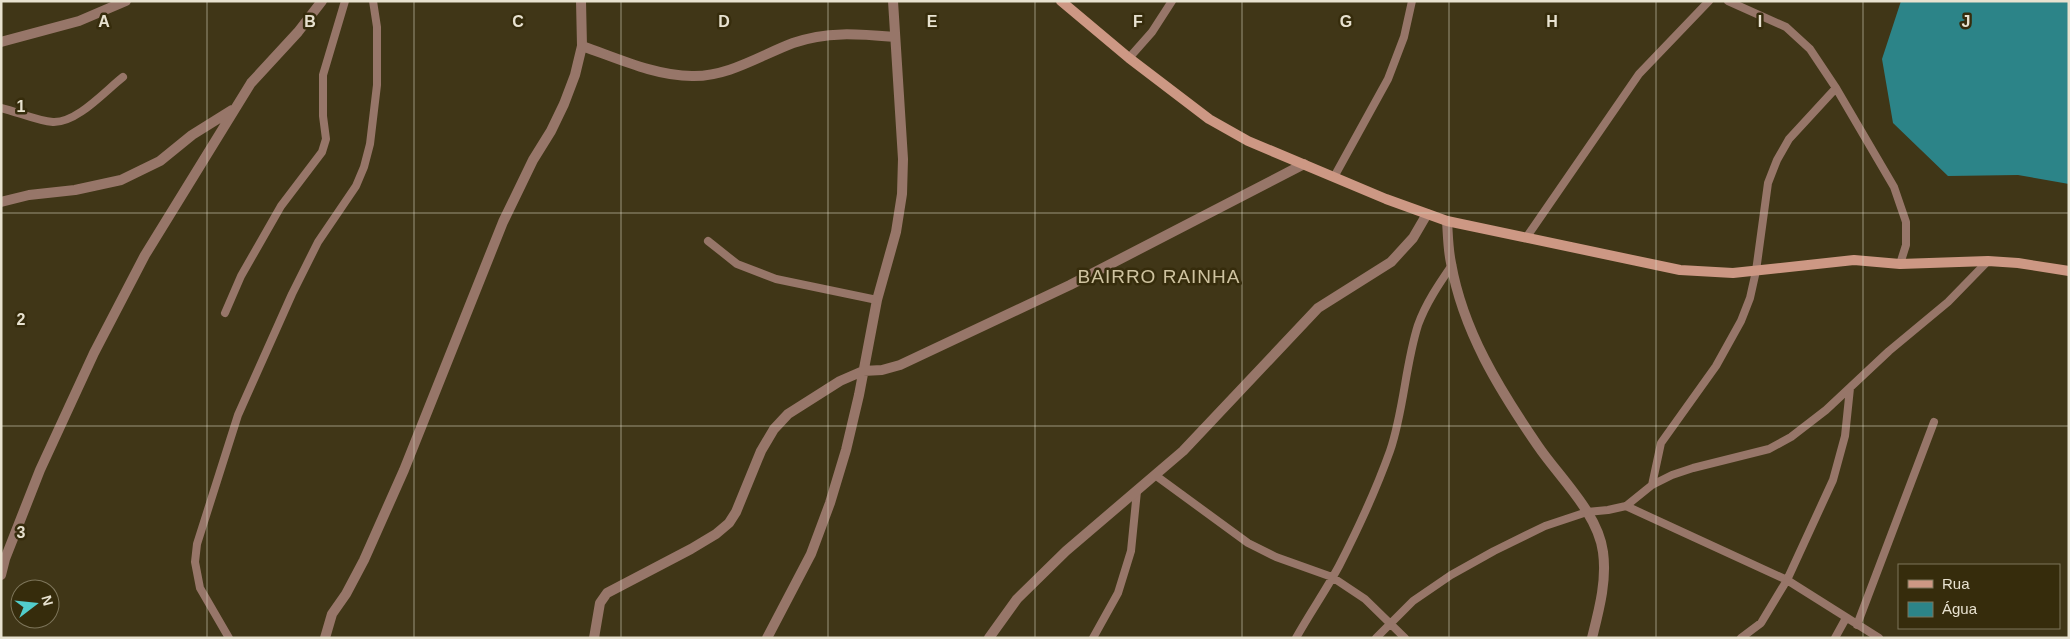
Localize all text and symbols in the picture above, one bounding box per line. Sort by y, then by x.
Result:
text: A [98,13,110,30]
text: B [304,13,316,30]
text: C [512,13,524,30]
text: D [718,13,730,30]
text: E [927,13,938,30]
text: F [1133,13,1143,30]
text: G [1340,13,1352,30]
text: H [1546,13,1558,30]
text: I [1758,13,1762,30]
text: J [1962,13,1970,30]
text: 1 [17,98,26,115]
district label: BAIRRO RAINHA [1078,266,1240,287]
text: 2 [17,311,26,328]
text: 3 [17,524,26,541]
legend [1898,564,2060,629]
text: Rua [1942,575,1970,592]
north arrow [10,579,60,629]
text: N [38,593,57,607]
text: Água [1942,600,1978,617]

